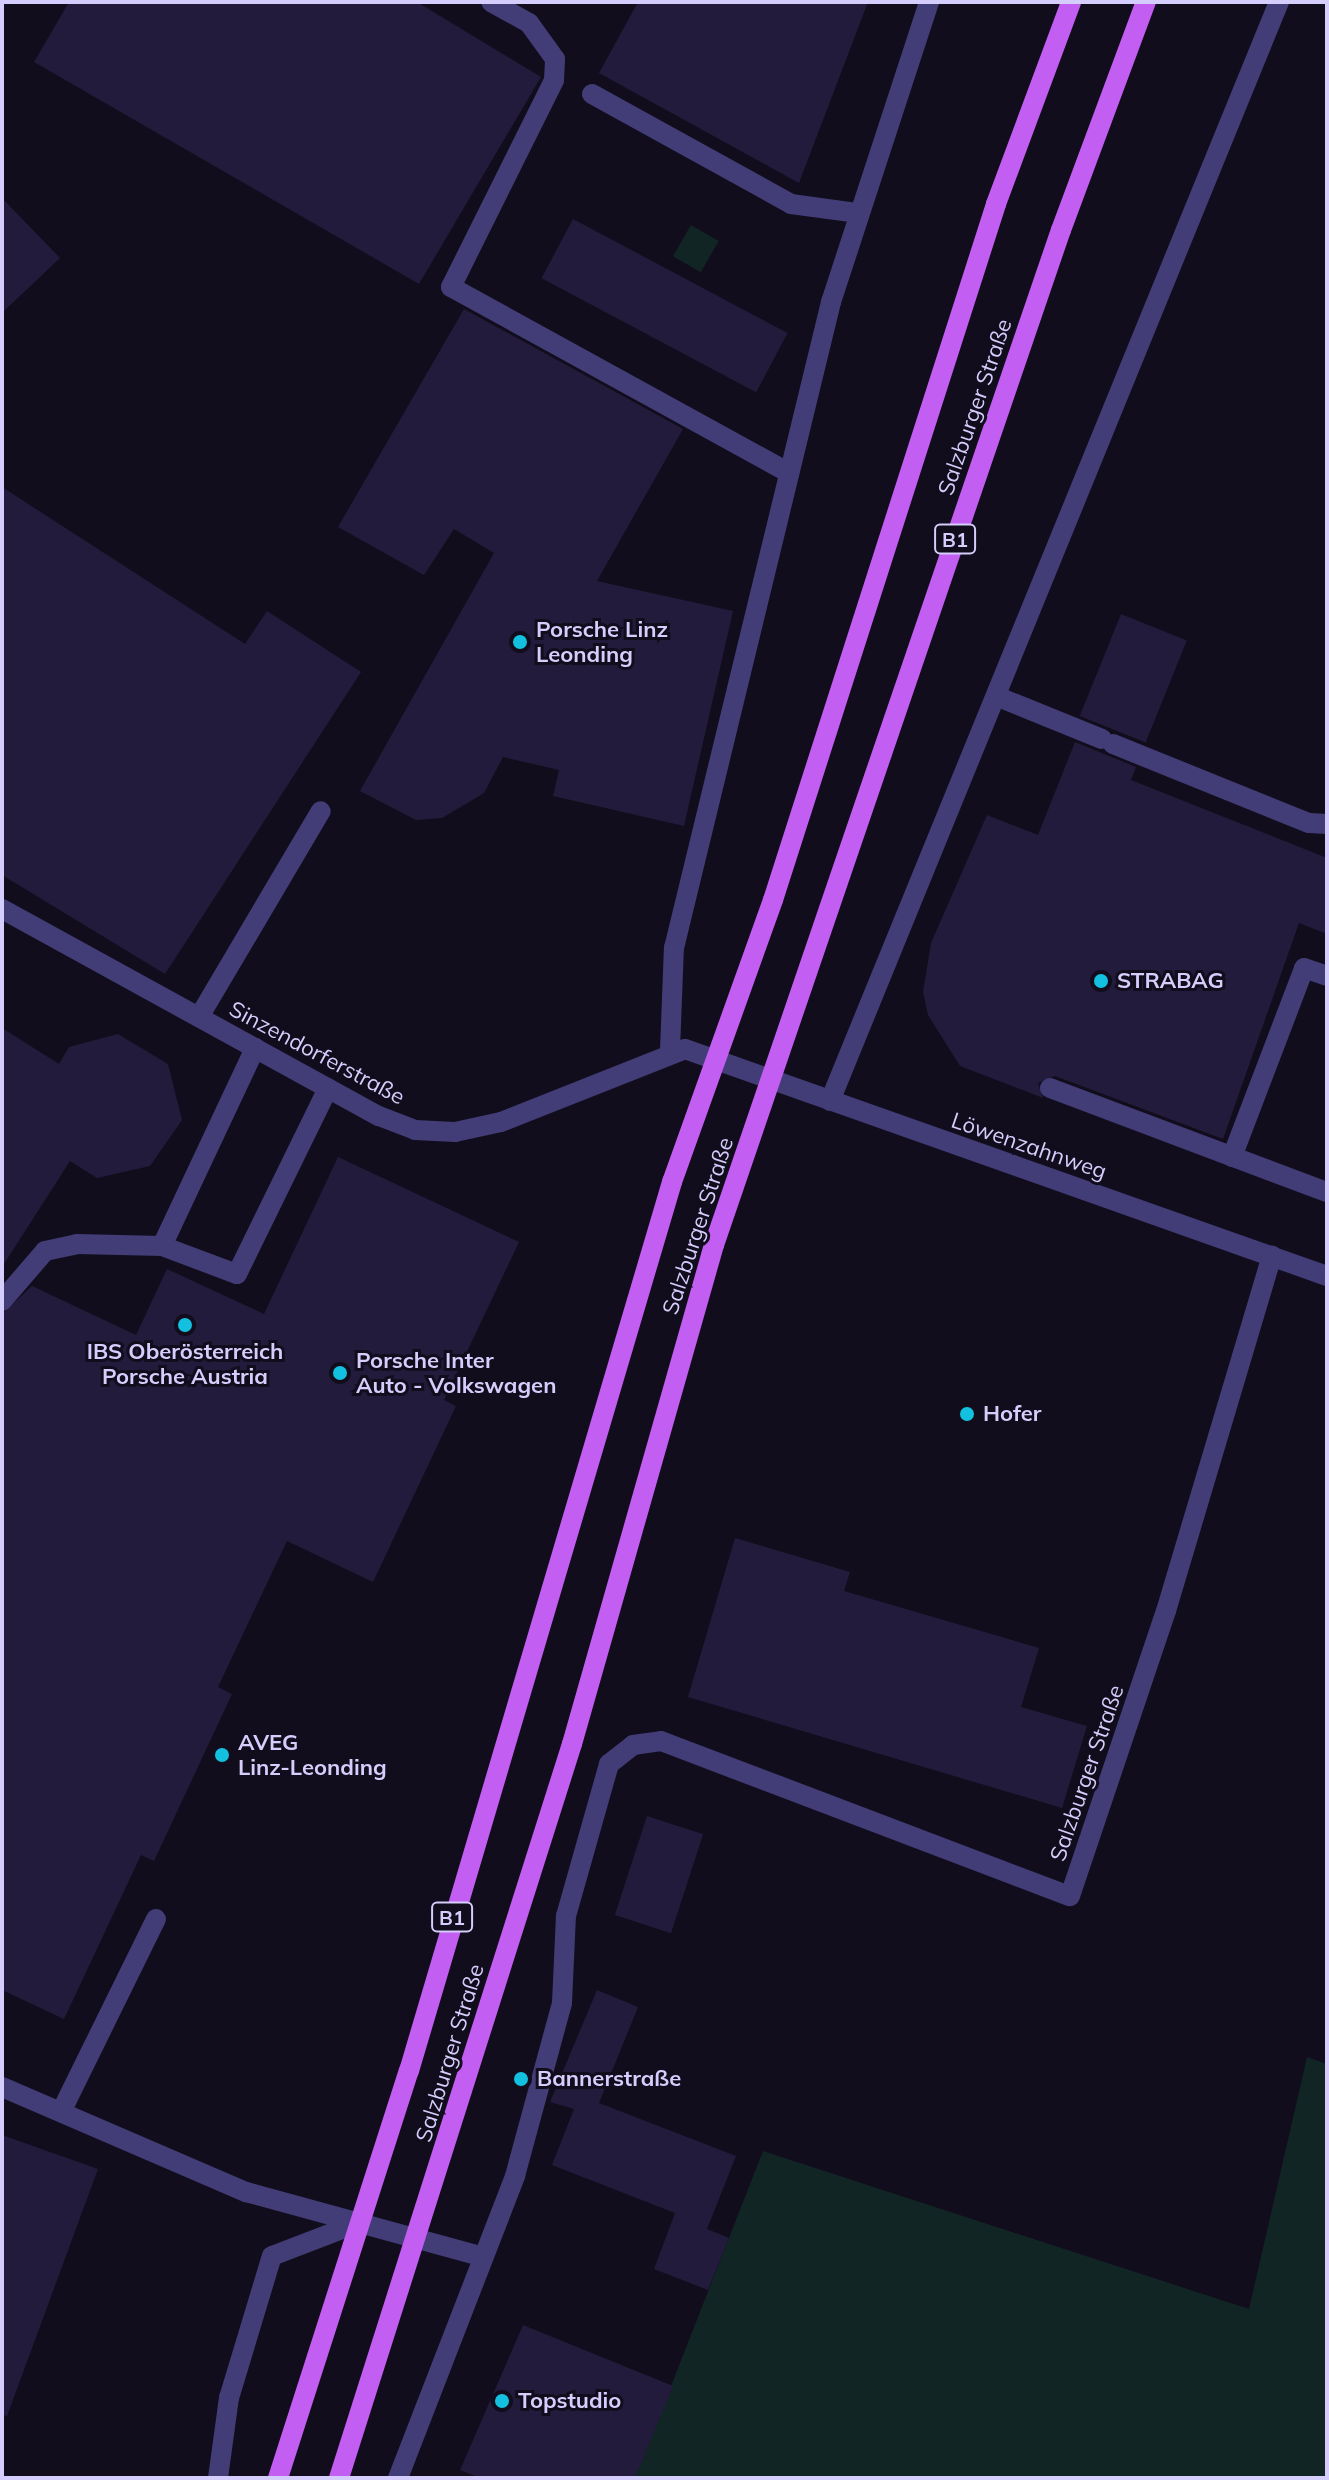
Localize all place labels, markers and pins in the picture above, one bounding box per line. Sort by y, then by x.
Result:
place label: Porsche Linz Leonding [536,616,668,668]
marker: Porsche Linz Leonding [511,633,529,651]
place label: STRABAG [1117,968,1224,994]
marker: STRABAG [1092,972,1110,990]
marker: IBS Oberösterreich Porsche Austria [176,1316,194,1334]
place label: IBS Oberösterreich Porsche Austria [87,1338,283,1390]
place label: Porsche Inter Auto - Volkswagen [356,1347,556,1398]
marker: Porsche Inter Auto - Volkswagen [331,1364,349,1382]
place label: Hofer [983,1401,1041,1427]
marker: Hofer [958,1405,976,1423]
place label: AVEG Linz-Leonding [238,1729,387,1780]
marker: AVEG Linz-Leonding [213,1746,231,1764]
place label: Bannerstraße [537,2066,681,2092]
marker: Bannerstraße [512,2070,530,2088]
place label: Topstudio [518,2388,621,2414]
marker: Topstudio [493,2392,511,2410]

